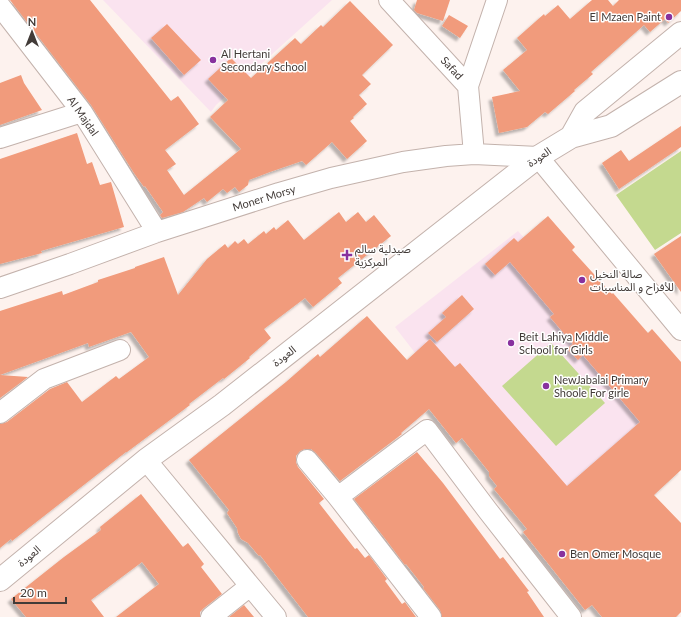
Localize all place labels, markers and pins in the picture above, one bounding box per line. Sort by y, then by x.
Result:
place label: El Mzaen Paint [589,10,661,23]
marker: El Mzaen Paint [664,12,674,22]
place label: Al Hertani Secondary School [221,47,307,73]
marker: Al Hertani Secondary School [208,55,218,65]
place label: صيدلية سالم المركزية [355,242,411,269]
marker: صيدلية سالم المركزية [342,250,352,260]
place label: صالة النخيل للأفراح و المناسبات [590,267,674,295]
marker: صالة النخيل للأفراح و المناسبات [577,275,587,285]
place label: Beit Lahiya Middle School for Girls [519,330,609,356]
marker: Beit Lahiya Middle School for Girls [506,338,516,348]
place label: NewJabalai Primary Shoole For girle [554,373,649,399]
marker: NewJabalai Primary Shoole For girle [541,381,551,391]
place label: Ben Omer Mosque [570,547,661,560]
marker: Ben Omer Mosque [557,549,567,559]

